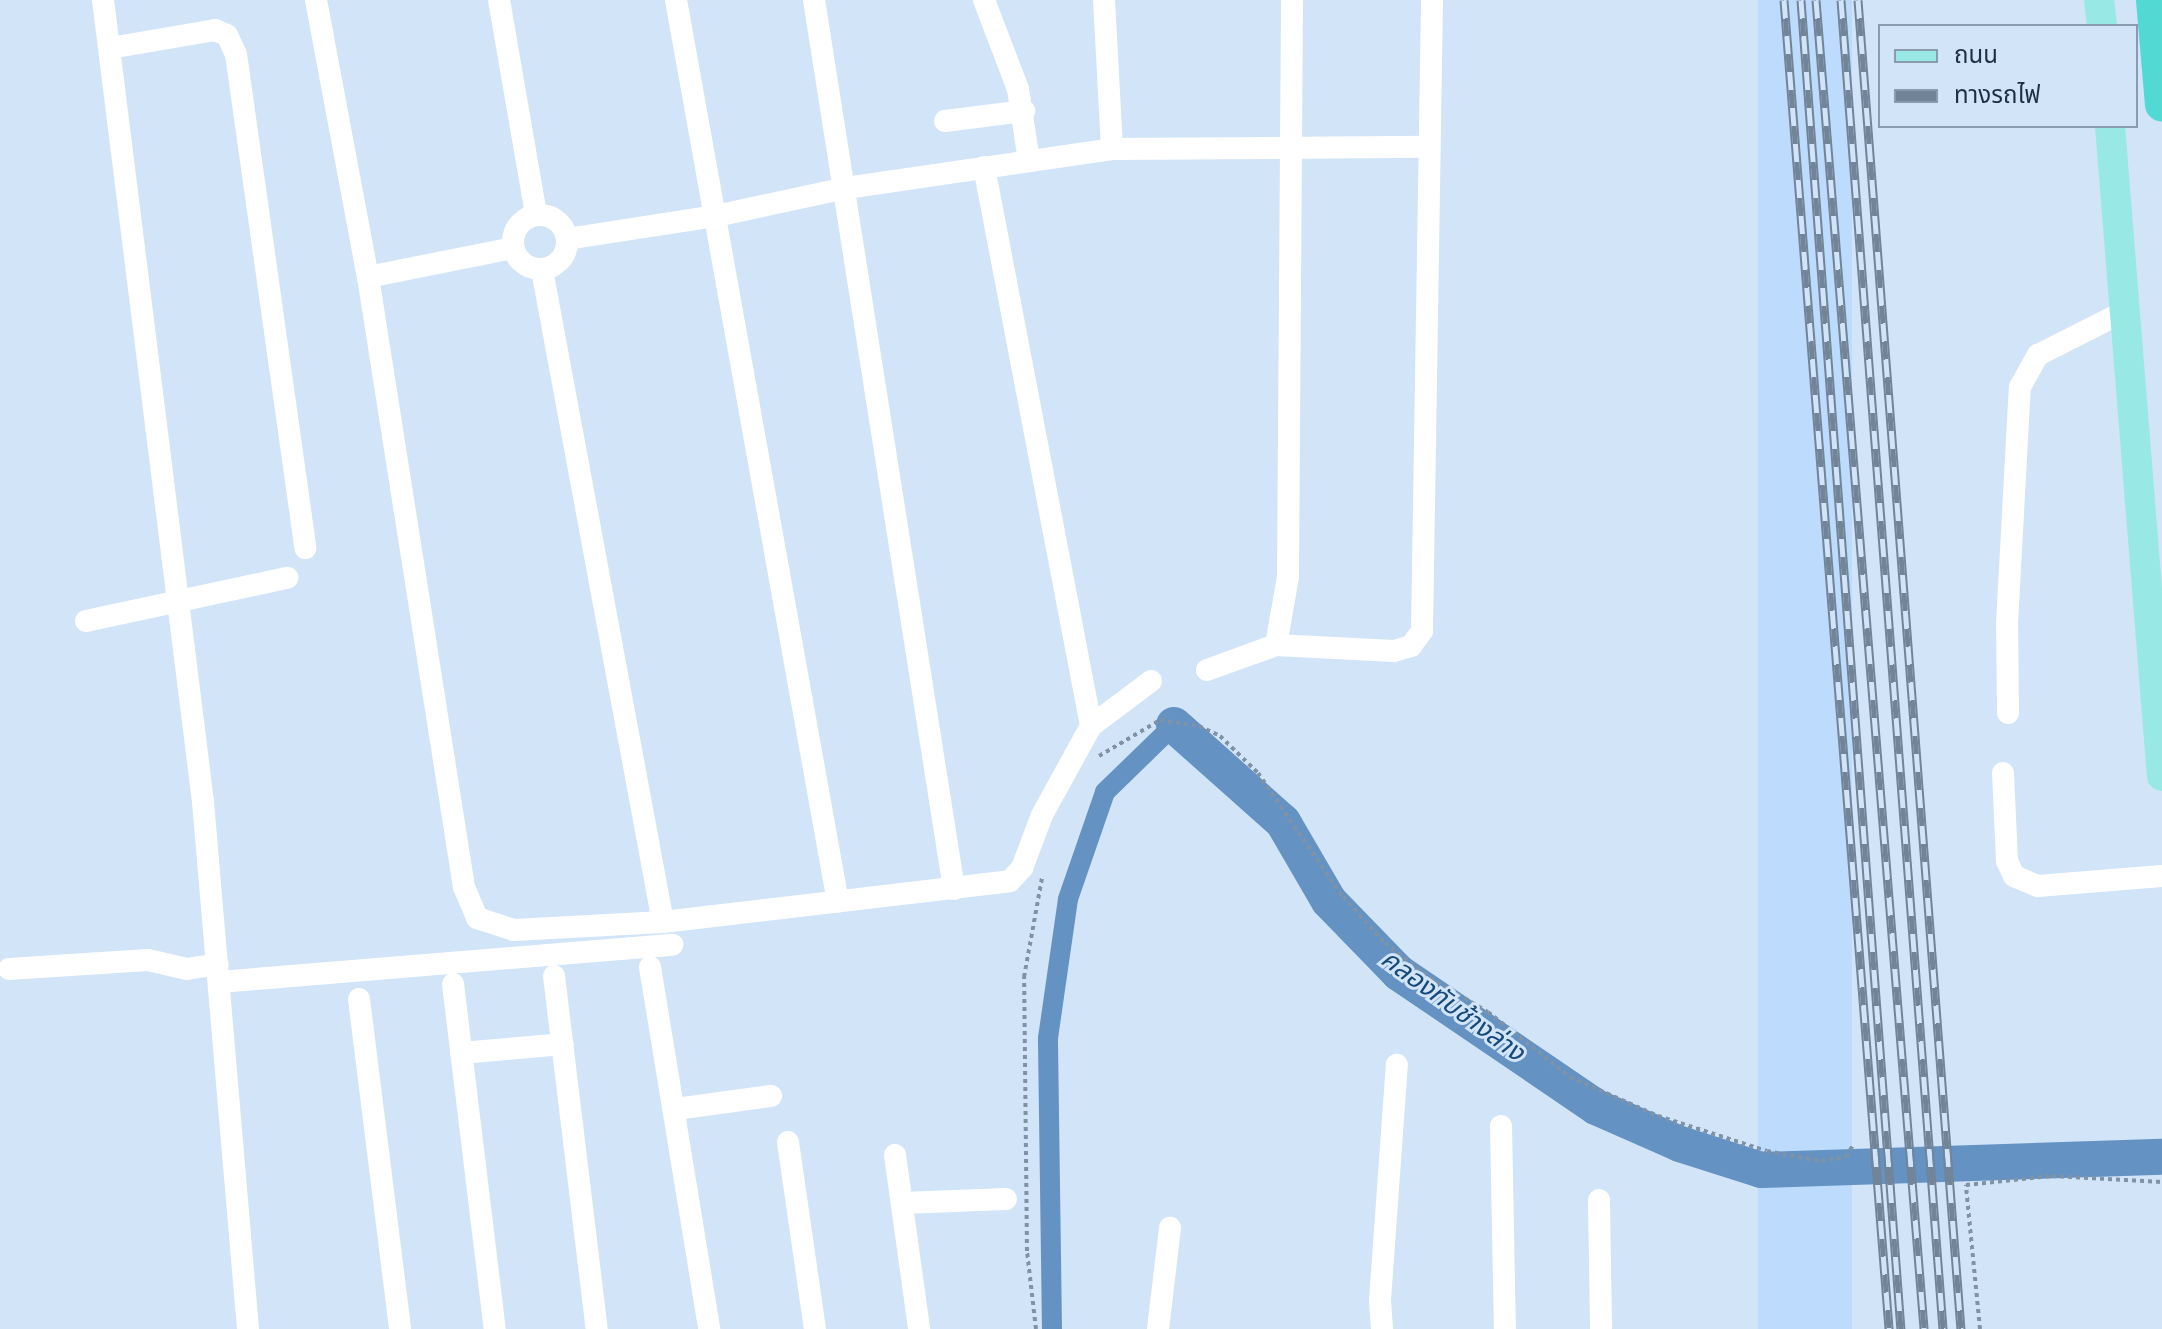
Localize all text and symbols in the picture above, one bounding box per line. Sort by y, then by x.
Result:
legend [1878,24,2138,128]
text: ถนน [1954,39,1998,68]
text: ทางรถไฟ [1954,79,2041,108]
water label: คลองทับช้างล่าง [1375,943,1531,1067]

